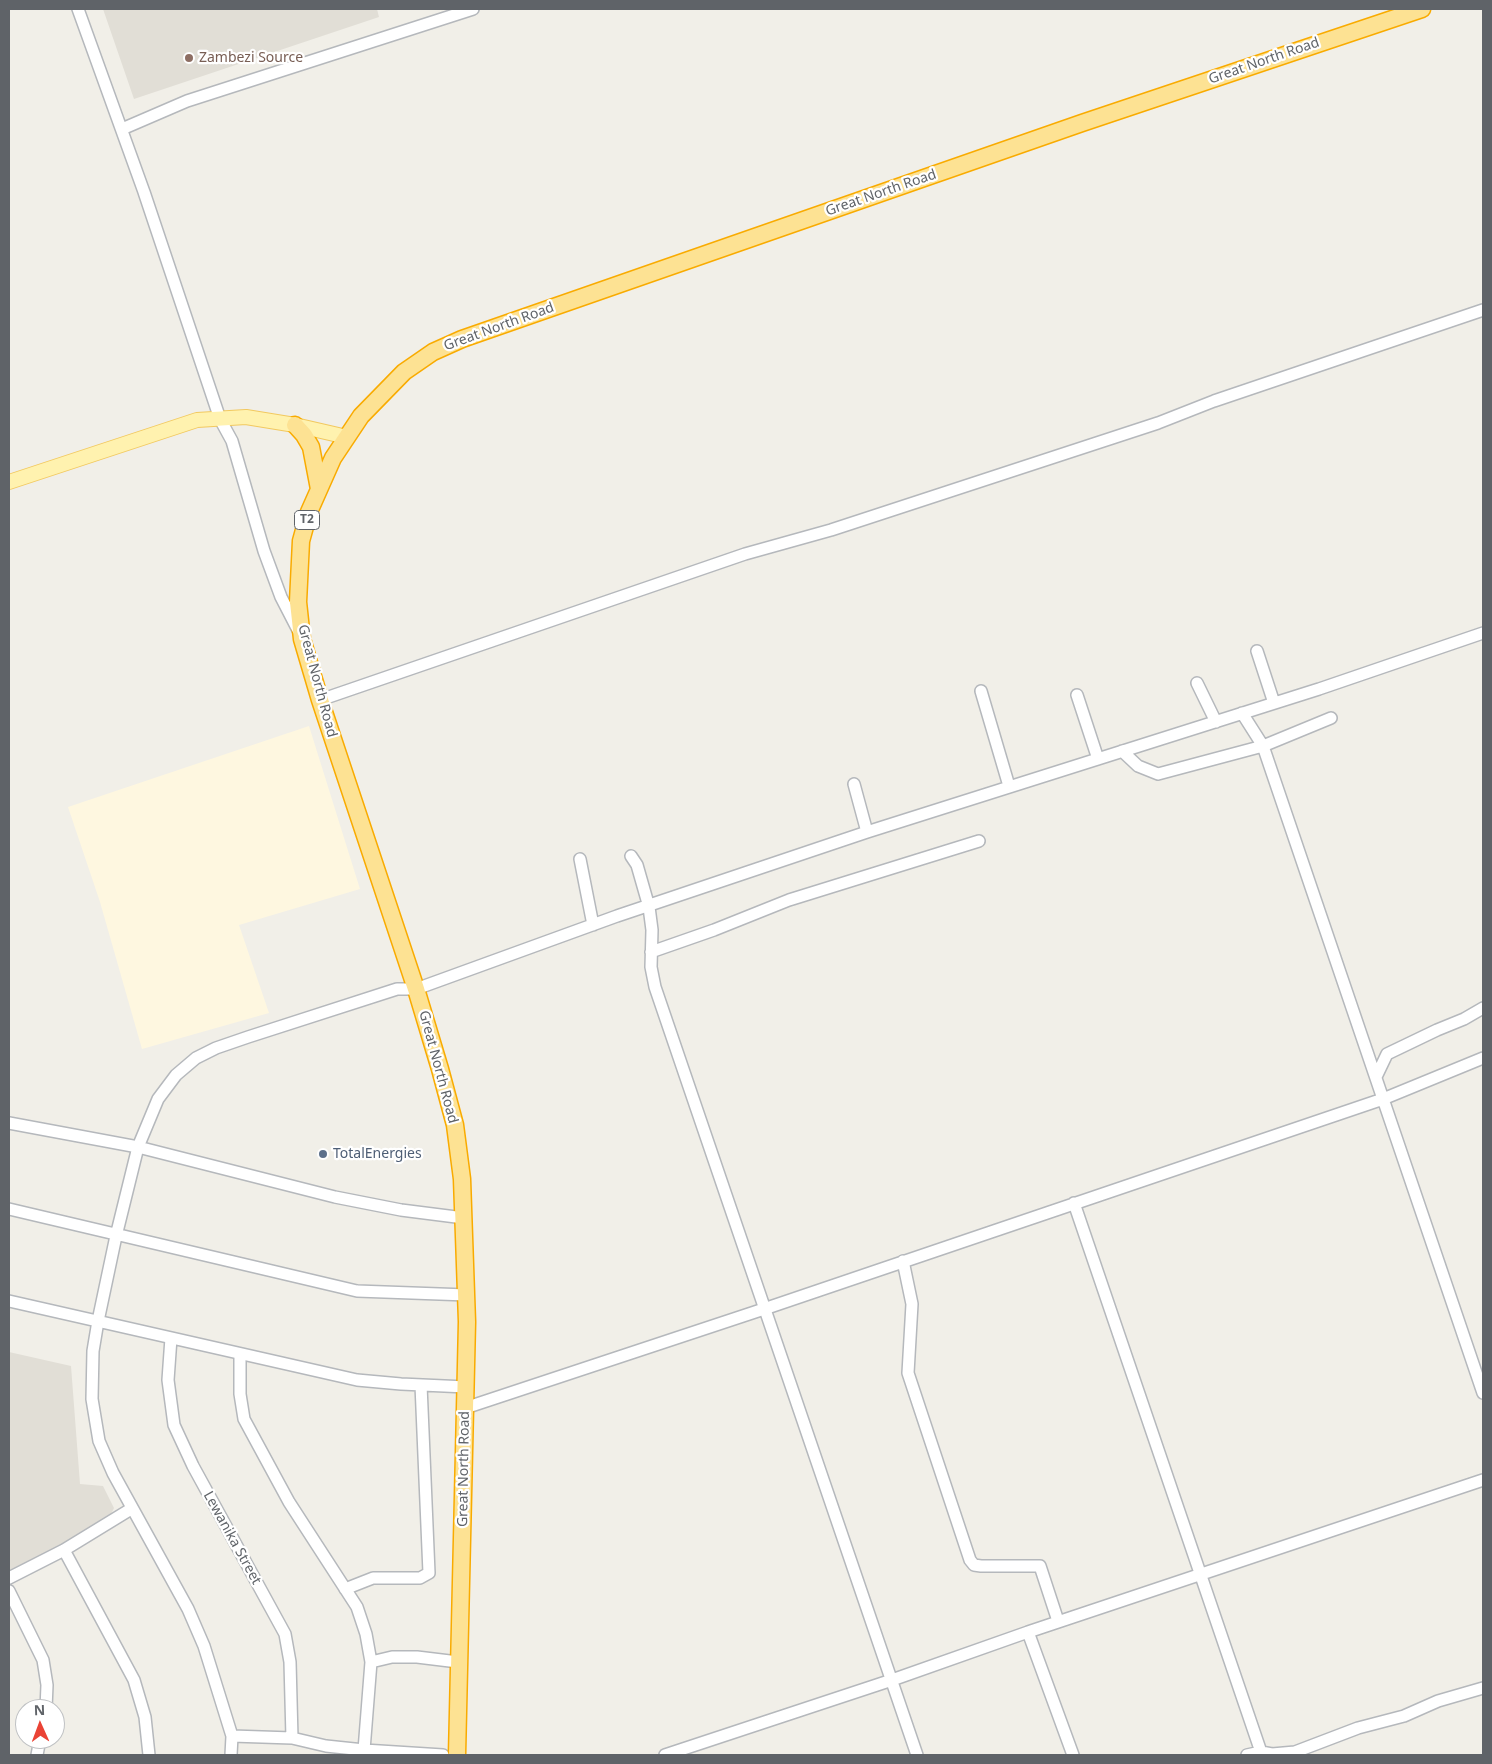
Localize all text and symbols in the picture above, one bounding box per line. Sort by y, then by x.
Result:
street label: Great North Road [1206,34,1322,88]
place label: Zambezi Source [199,50,303,66]
marker: Zambezi Source [183,52,195,64]
street label: Great North Road [823,166,939,220]
street label: Great North Road [442,299,556,355]
road number: T2 [294,510,320,530]
street label: Great North Road [294,623,340,739]
street label: Great North Road [415,1009,461,1125]
place label: TotalEnergies [333,1146,422,1162]
marker: TotalEnergies [317,1148,329,1160]
street label: Great North Road [455,1411,473,1527]
street label: Lewanika Street [199,1488,265,1588]
north arrow [15,1699,65,1749]
text: N [33,1700,46,1719]

